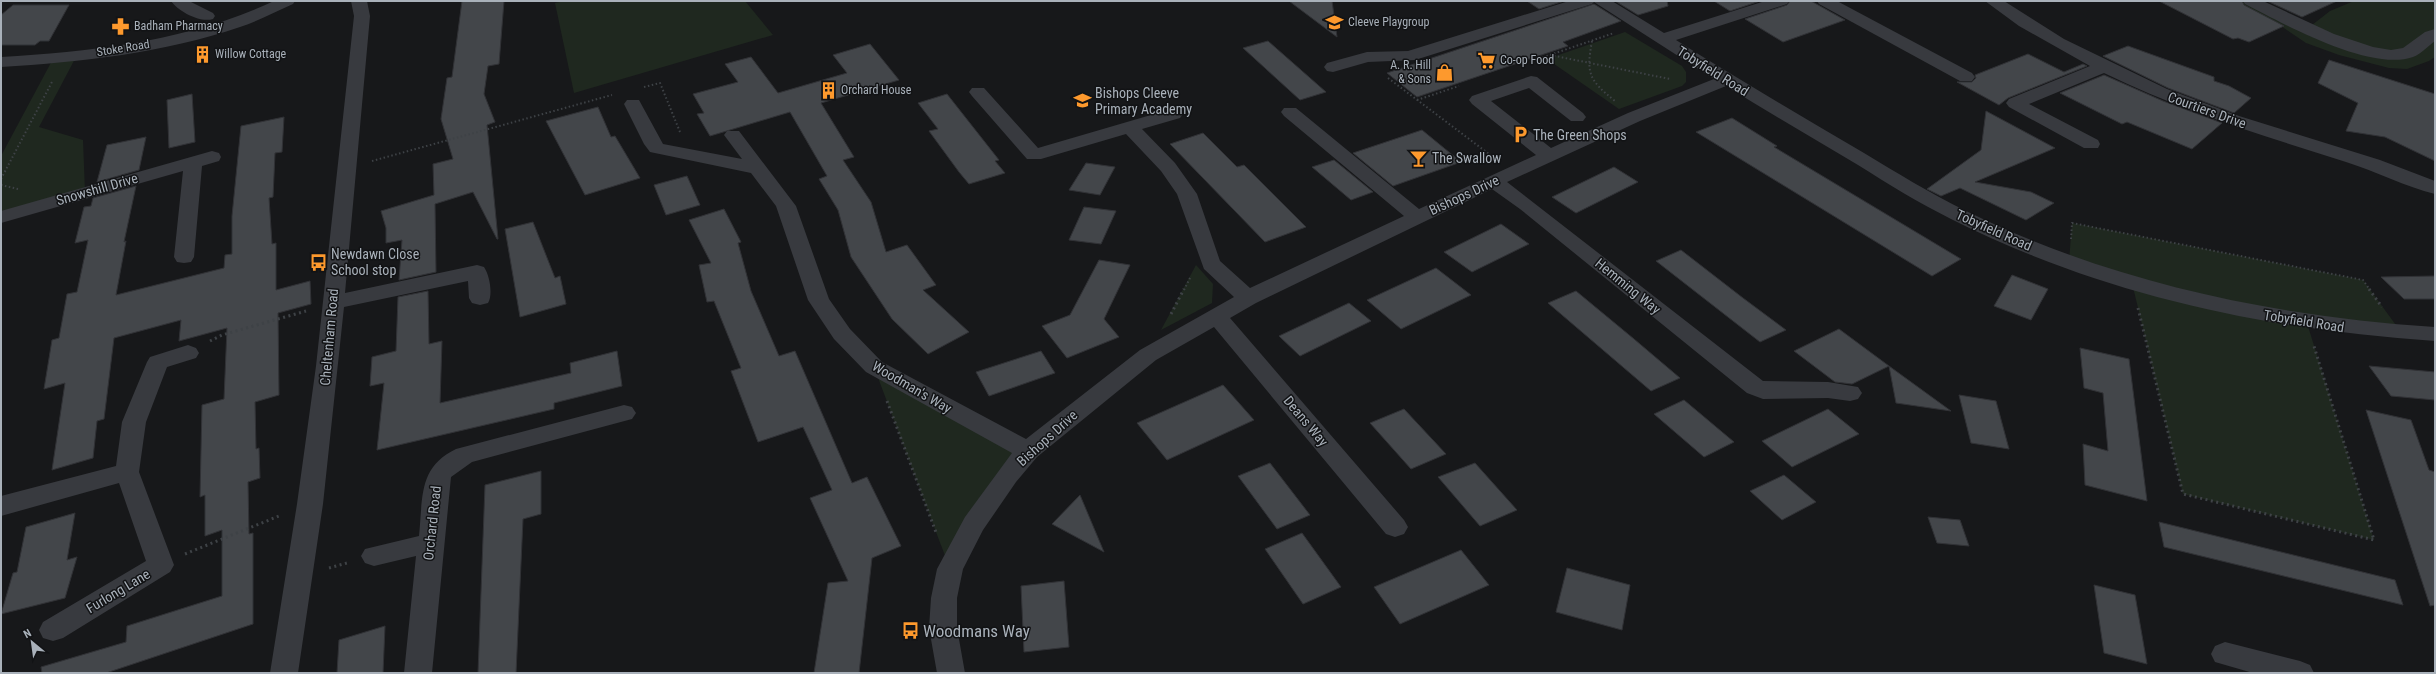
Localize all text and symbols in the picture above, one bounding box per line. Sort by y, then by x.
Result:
school or university icon: Cleeve Playgroup [1325,12,1345,32]
place label: Cleeve Playgroup [1348,15,1429,29]
pharmacy icon: Badham Pharmacy [111,16,131,36]
place label: Badham Pharmacy [134,19,223,33]
street label: Stoke Road [96,37,151,59]
street label: Tobyfield Road [1674,43,1752,99]
building icon: Willow Cottage [192,44,212,64]
place label: Willow Cottage [215,47,287,61]
supermarket icon: Co-op Food [1477,50,1497,70]
place label: Co-op Food [1500,53,1554,67]
place label: A. R. Hill & Sons [1390,58,1431,86]
shop icon: A. R. Hill & Sons [1434,62,1454,82]
building icon: Orchard House [818,80,838,100]
place label: Orchard House [841,83,912,97]
place label: Bishops Cleeve Primary Academy [1095,85,1192,117]
street label: Courtiers Drive [2166,88,2249,132]
school or university icon: Bishops Cleeve Primary Academy [1072,91,1092,111]
parking icon: The Green Shops [1510,125,1530,145]
place label: The Green Shops [1533,127,1627,143]
bar icon: The Swallow [1409,148,1429,168]
place label: The Swallow [1432,150,1501,166]
street label: Snowshill Drive [54,170,140,208]
street label: Bishops Drive [1426,172,1502,218]
street label: Tobyfield Road [1954,206,2034,254]
place label: Newdawn Close School stop [331,246,420,278]
bus stop icon: Newdawn Close School stop [308,252,328,272]
street label: Hemming Way [1592,255,1664,317]
street label: Cheltenham Road [317,288,341,386]
street label: Tobyfield Road [2263,307,2345,335]
street label: Woodman's Way [869,358,955,416]
street label: Deans Way [1280,393,1332,449]
street label: Bishops Drive [1014,407,1081,469]
street label: Orchard Road [420,485,444,561]
street label: Furlong Lane [83,566,153,616]
bus stop icon: Woodmans Way [900,621,920,641]
place label: Woodmans Way [923,621,1030,641]
north arrow [12,622,52,662]
text: N [21,626,34,641]

